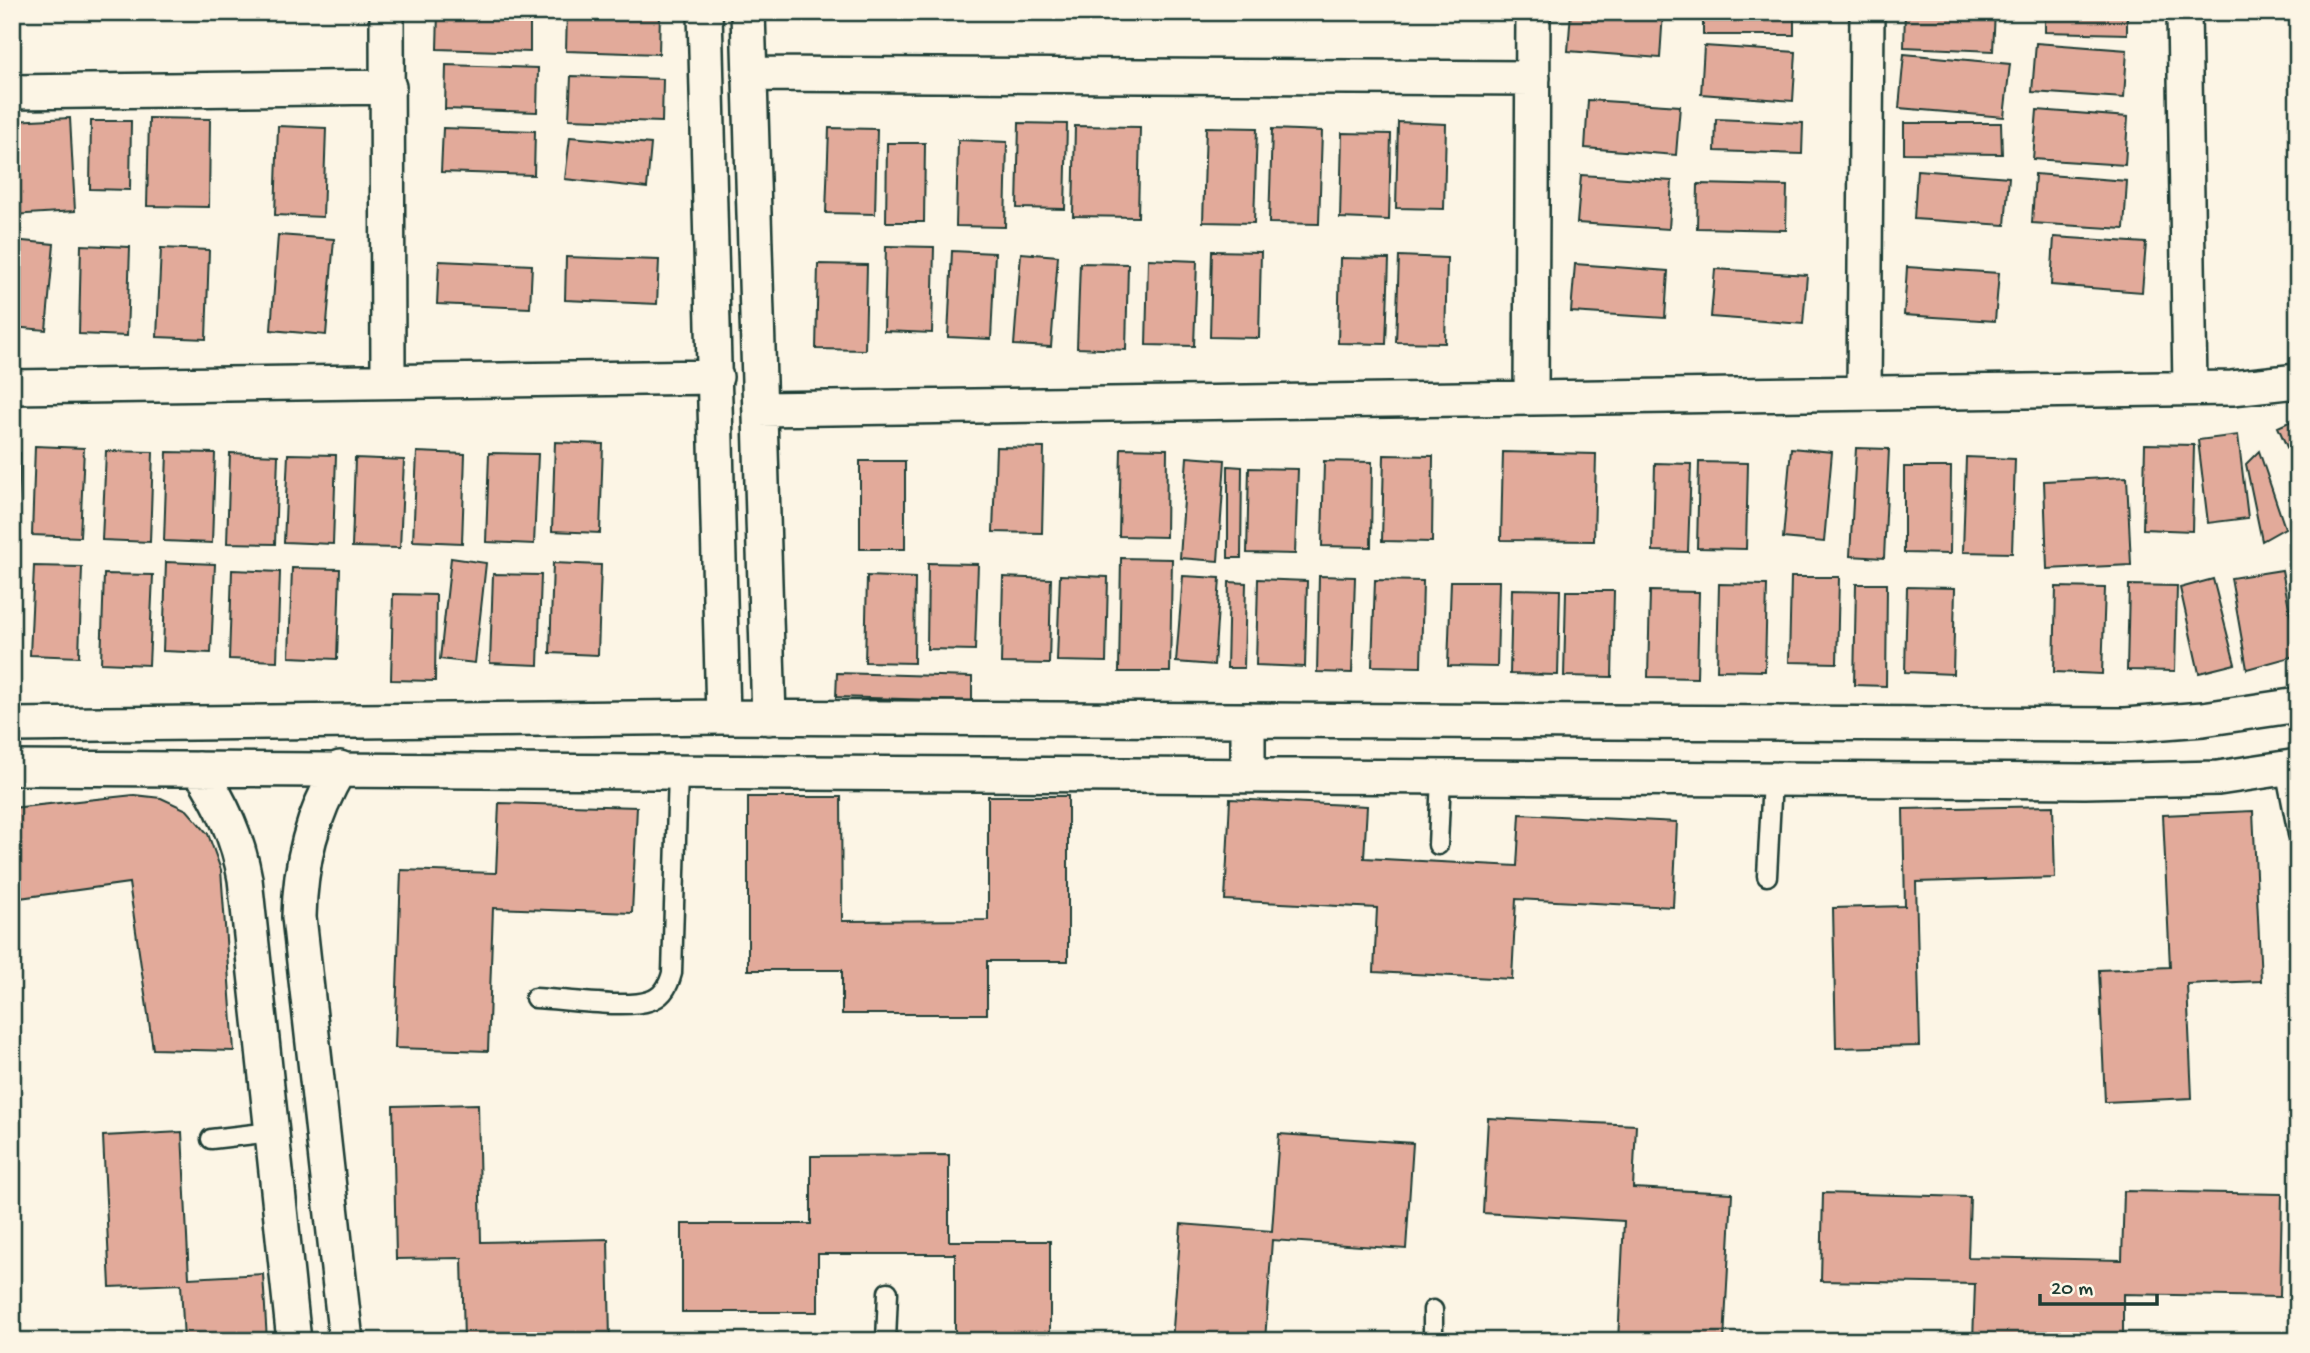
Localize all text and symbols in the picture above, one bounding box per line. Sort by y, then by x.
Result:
scale bar [2040,1262,2158,1306]
text: 20 m [2051,1278,2093,1303]

